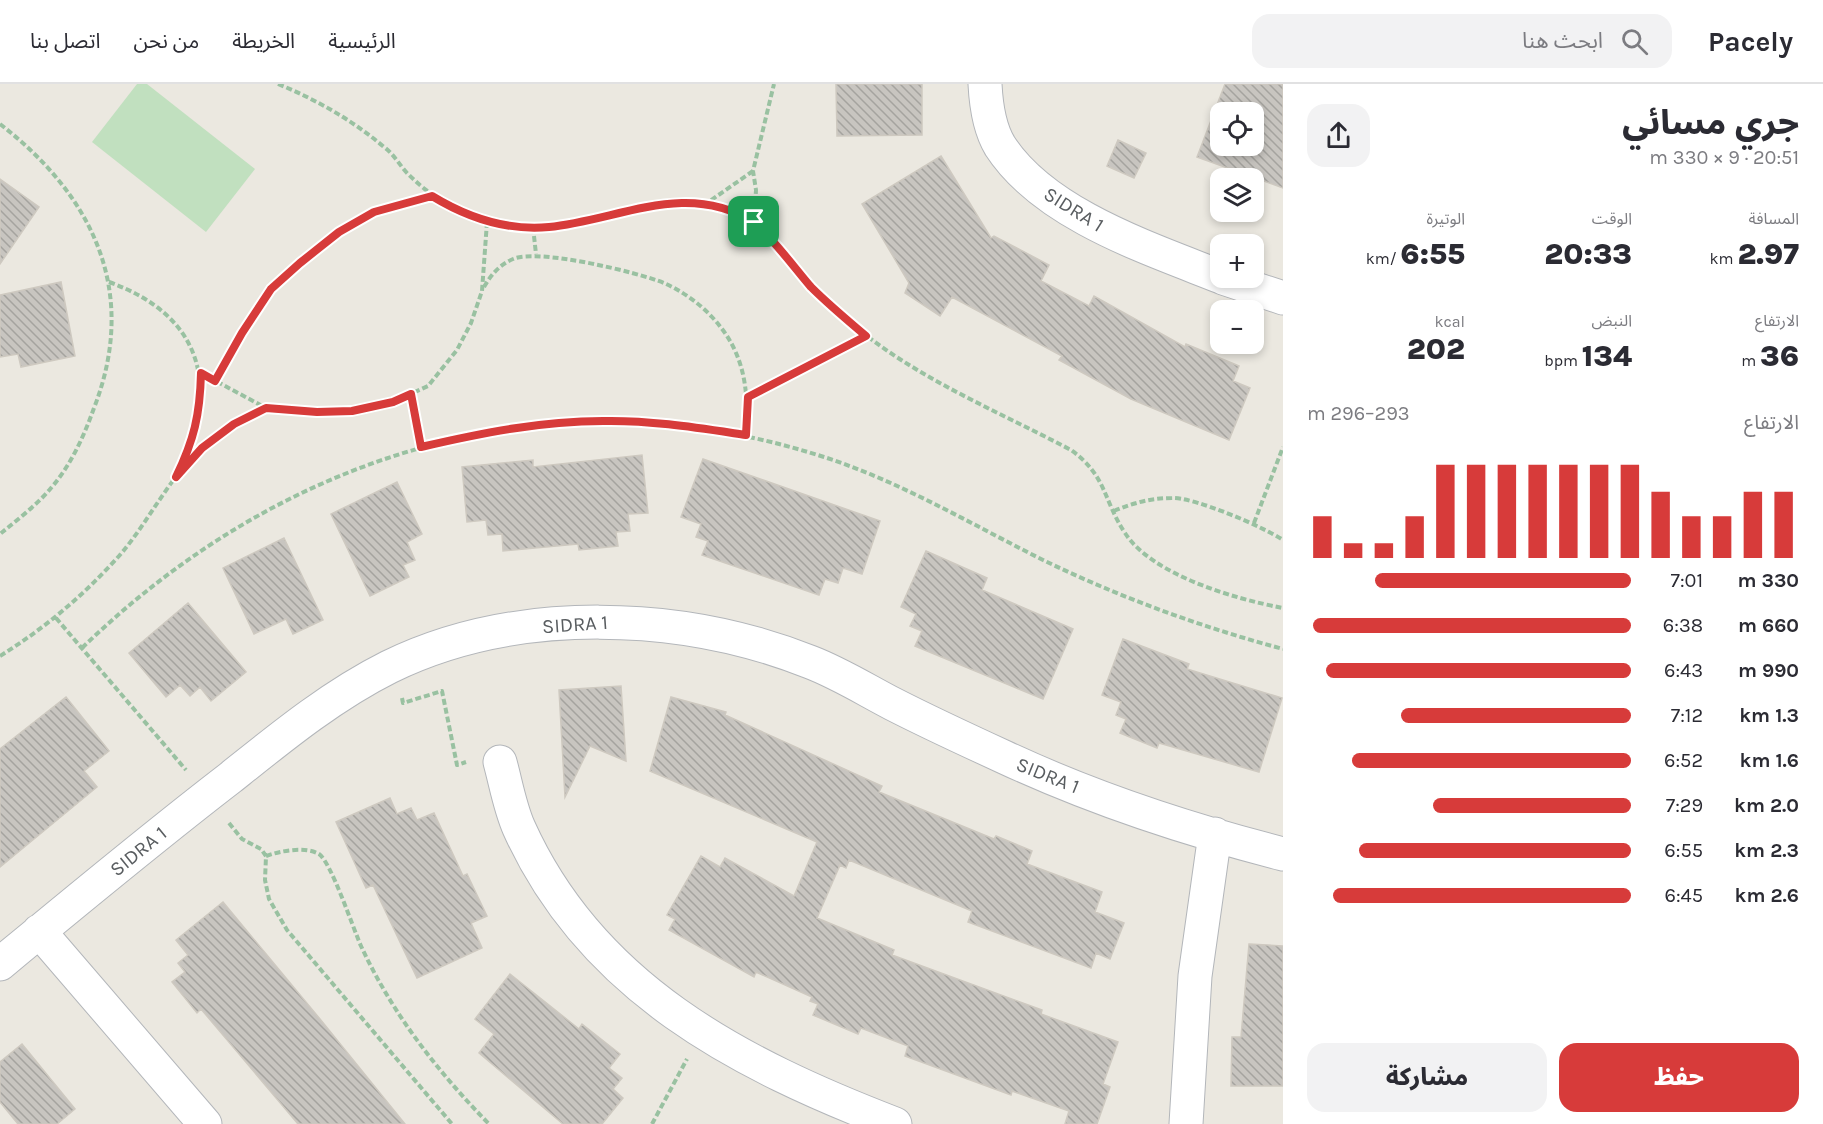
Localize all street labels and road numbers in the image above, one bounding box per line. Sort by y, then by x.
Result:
street label: SIDRA 1 [1040,182,1108,237]
street label: SIDRA 1 [541,611,609,638]
street label: SIDRA 1 [1013,752,1083,798]
street label: SIDRA 1 [105,822,171,881]

